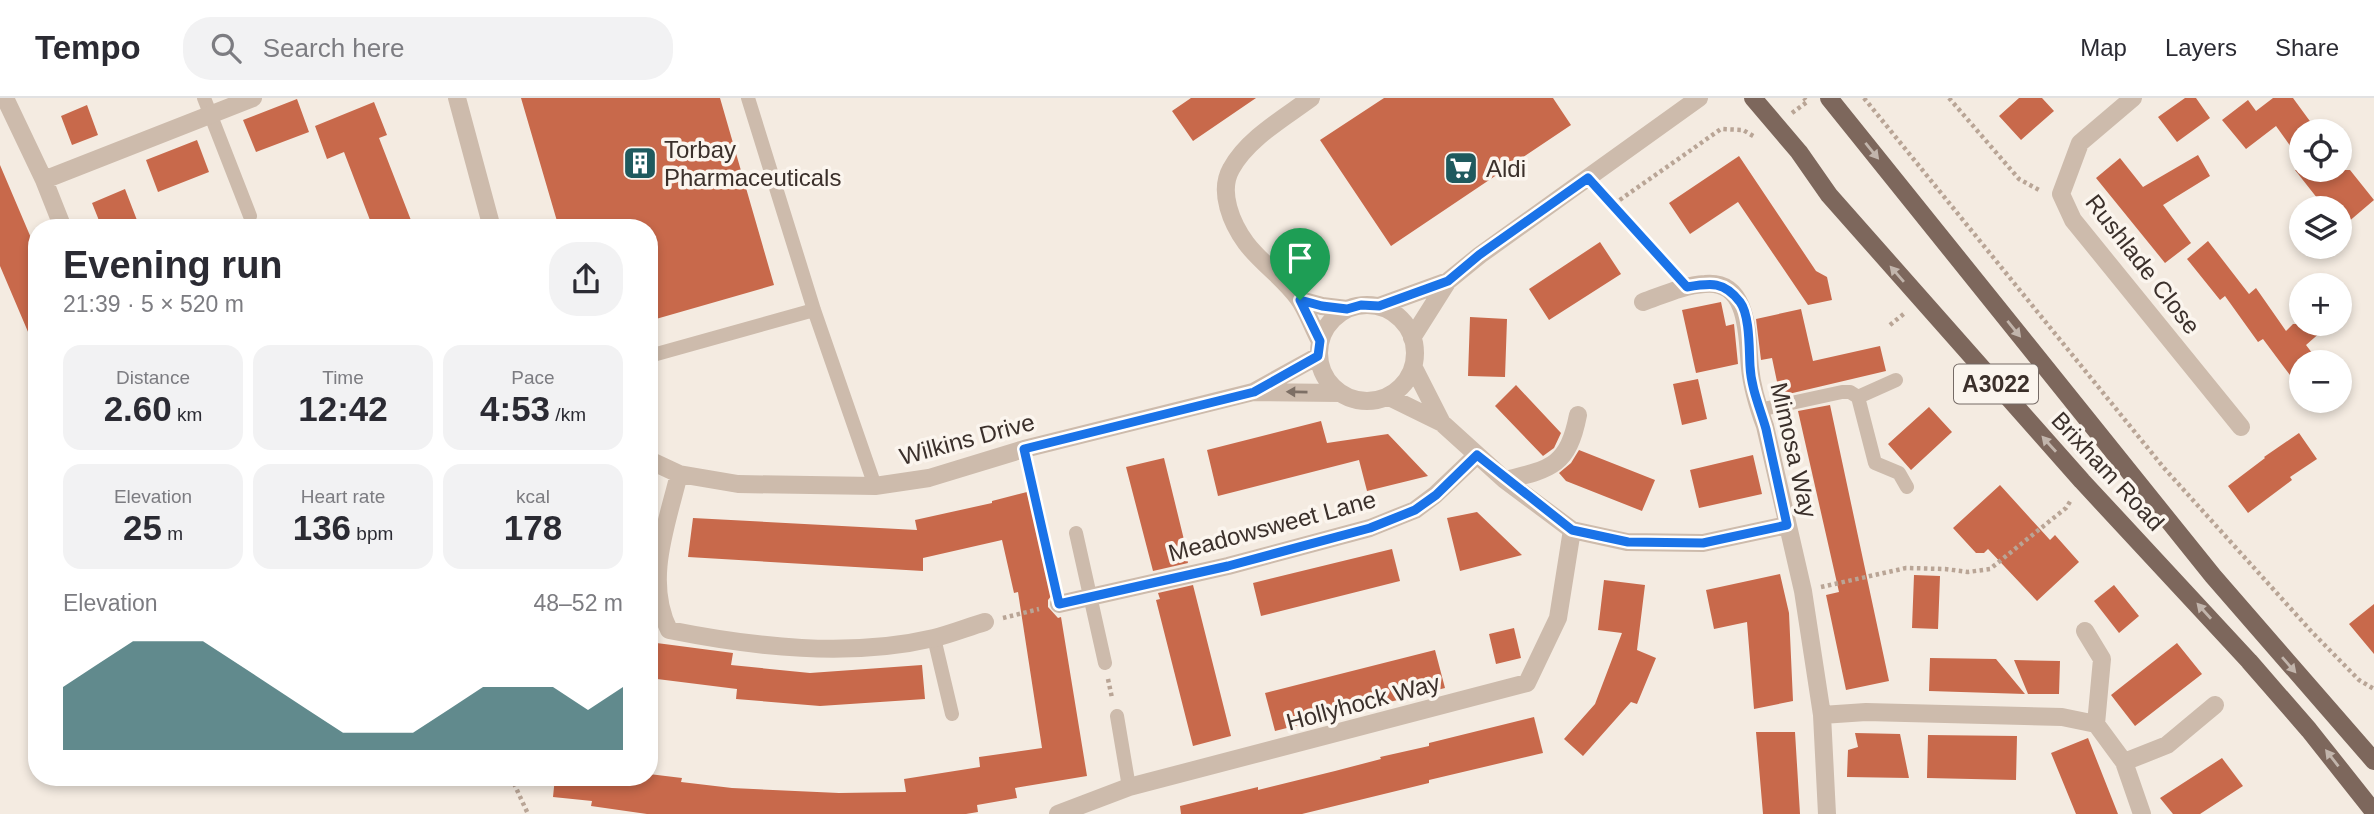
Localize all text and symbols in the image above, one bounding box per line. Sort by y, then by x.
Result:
search box [183,17,673,80]
text: Tempo [35,29,141,66]
icon: search [207,29,245,67]
text: Search here [263,33,404,63]
text: Map [2080,34,2127,61]
text: Layers [2165,34,2237,61]
text: Share [2275,34,2339,61]
map controls [2289,119,2352,413]
button: locate [2289,119,2352,182]
place label: Torbay Pharmaceuticals [664,136,841,191]
one-way arrow [1864,142,1879,160]
building icon: Torbay Pharmaceuticals [621,144,659,182]
supermarket icon: Aldi [1442,149,1480,187]
place label: Aldi [1486,155,1526,182]
street label: Rushlade Close [2080,189,2206,339]
button: layers [2289,196,2352,259]
pin [1270,228,1330,300]
icon: arrive [1281,239,1319,277]
button: share [549,242,623,316]
text: Evening run [63,244,283,286]
one-way arrow [1889,265,1905,283]
button: + [2289,273,2352,336]
text: 21:39 · 5 × 520 m [63,291,244,317]
one-way arrow [2006,320,2021,337]
button: − [2289,350,2352,413]
road number: A3022 [1954,364,2038,404]
text: Distance [116,367,190,388]
text: Time [322,367,364,388]
text: Pace [511,367,555,388]
street label: Mimosa Way [1765,380,1823,520]
one-way arrow [1285,387,1307,398]
text: 2.60 [104,389,172,428]
text: 12:42 [298,389,388,428]
text: 4:53 [480,389,550,428]
text: km [172,404,202,425]
text: /km [550,404,586,425]
street label: Brixham Road [2046,406,2170,536]
street label: Wilkins Drive [897,408,1037,470]
one-way arrow [2041,435,2057,453]
street label: Meadowsweet Lane [1165,485,1379,567]
text: Elevation [114,486,192,507]
text: Heart rate [301,486,385,507]
text: kcal [516,486,550,507]
text: 25 [123,508,162,547]
text: 136 [293,508,351,547]
text: 178 [504,508,562,547]
text: m [162,523,183,544]
text: bpm [351,523,393,544]
text: Elevation [63,590,158,616]
text: 48–52 m [533,590,623,616]
one-way arrow [2196,602,2212,619]
one-way arrow [2281,657,2296,674]
street label: Hollyhock Way [1283,669,1443,735]
one-way arrow [2324,750,2339,768]

